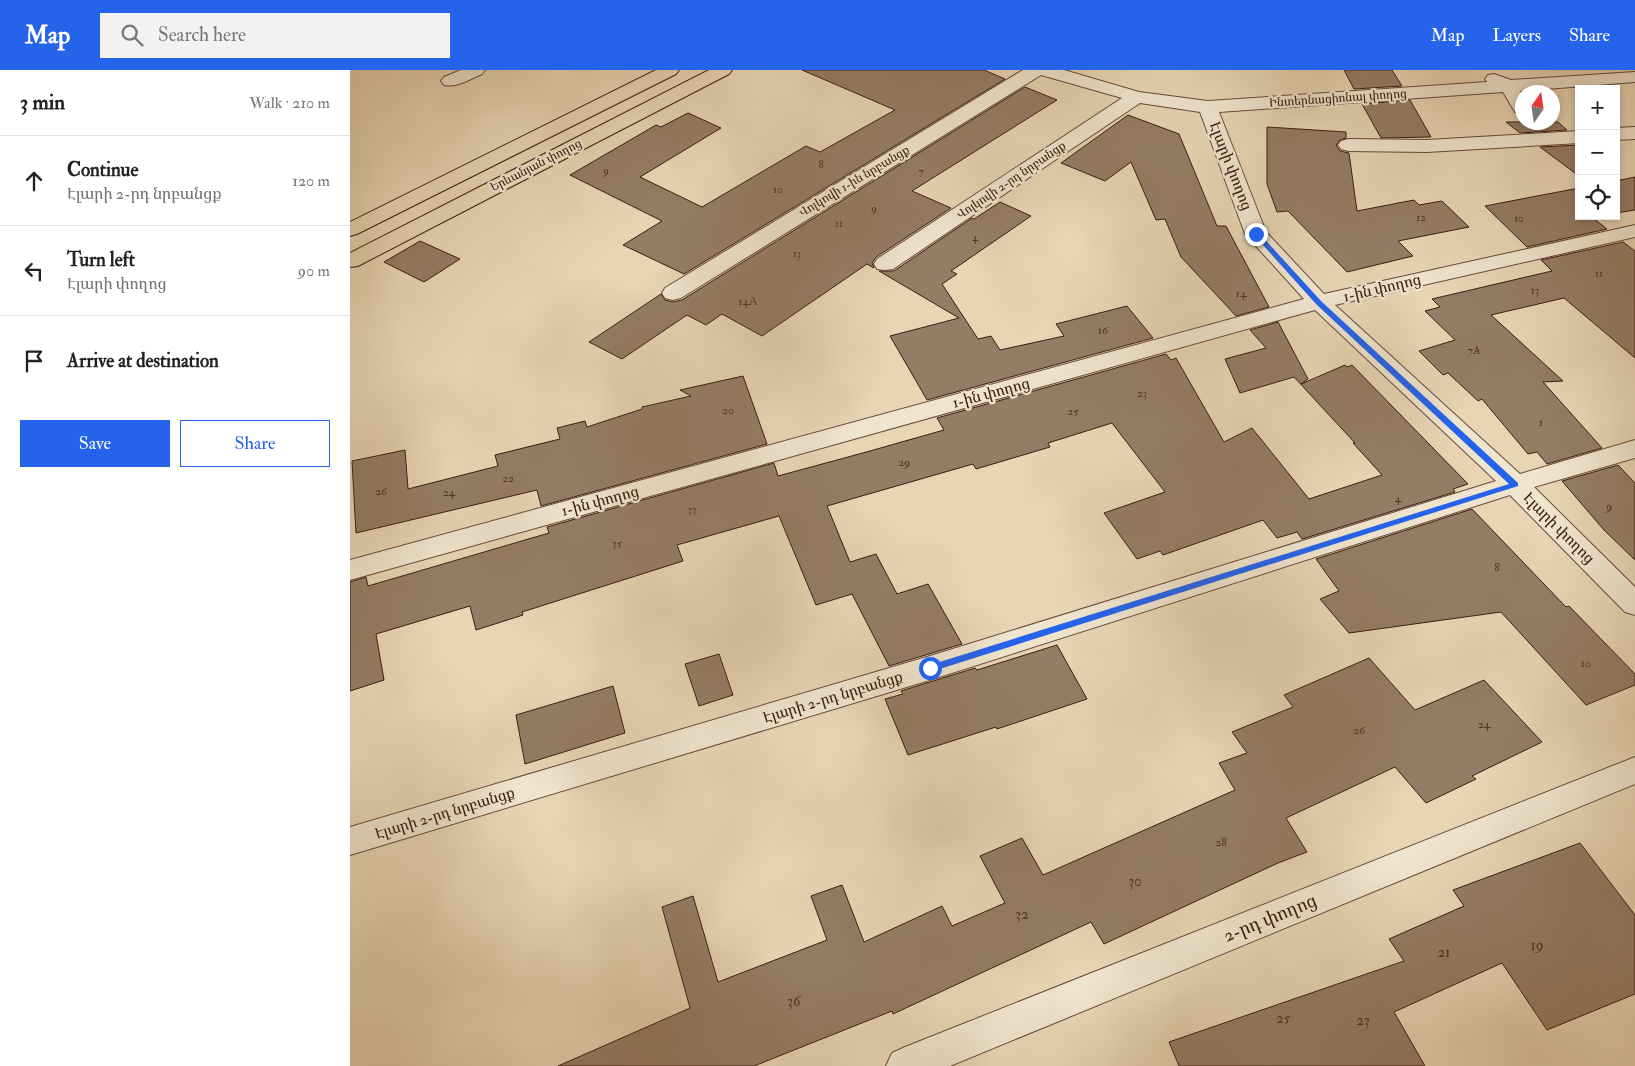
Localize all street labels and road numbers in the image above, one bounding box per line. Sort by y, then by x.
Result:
street label: Ինտերնացիոնալ փողոց [1269,86,1407,111]
street label: Էլարի փողոց [1205,119,1256,213]
street label: Երևանյան փողոց [488,136,584,195]
street label: Վոլկովի 2-րդ նրբանցք [954,138,1069,223]
street label: Վոլկովի 1-ին նրբանցք [796,142,912,220]
street label: 1-ին փողոց [1341,270,1423,307]
street label: 1-ին փողոց [950,374,1032,413]
street label: 1-ին փողոց [559,482,641,521]
street label: Էլարի փողոց [1519,489,1598,568]
street label: Էլարի 2-րդ նրբանցք [761,667,905,728]
street label: Էլարի 2-րդ նրբանցք [373,783,517,844]
street label: 2-րդ փողոց [1220,889,1320,948]

